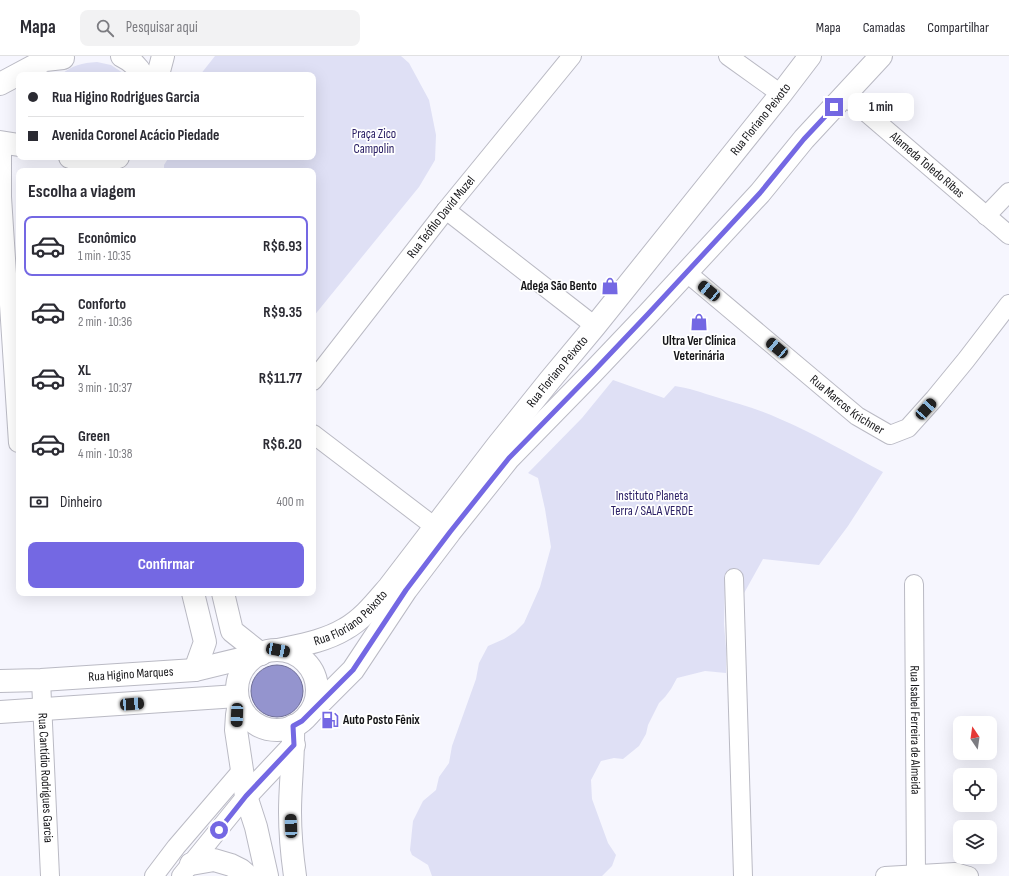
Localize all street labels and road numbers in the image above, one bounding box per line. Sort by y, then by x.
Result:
street label: Rua Floriano Peixoto [727,80,794,159]
street label: Alameda Toledo Ribas [886,128,968,201]
street label: Rua Teófilo David Muzel [403,173,479,261]
street label: Rua Floriano Peixoto [523,333,591,411]
street label: Rua Marcos Krichner [807,372,887,438]
street label: Rua Floriano Peixoto [312,587,391,649]
street label: Rua Higino Marques [88,663,174,685]
street label: Rua Isabel Ferreira de Almeida [907,666,923,794]
street label: Rua Cantídio Rodrigues Garcia [35,713,56,843]

